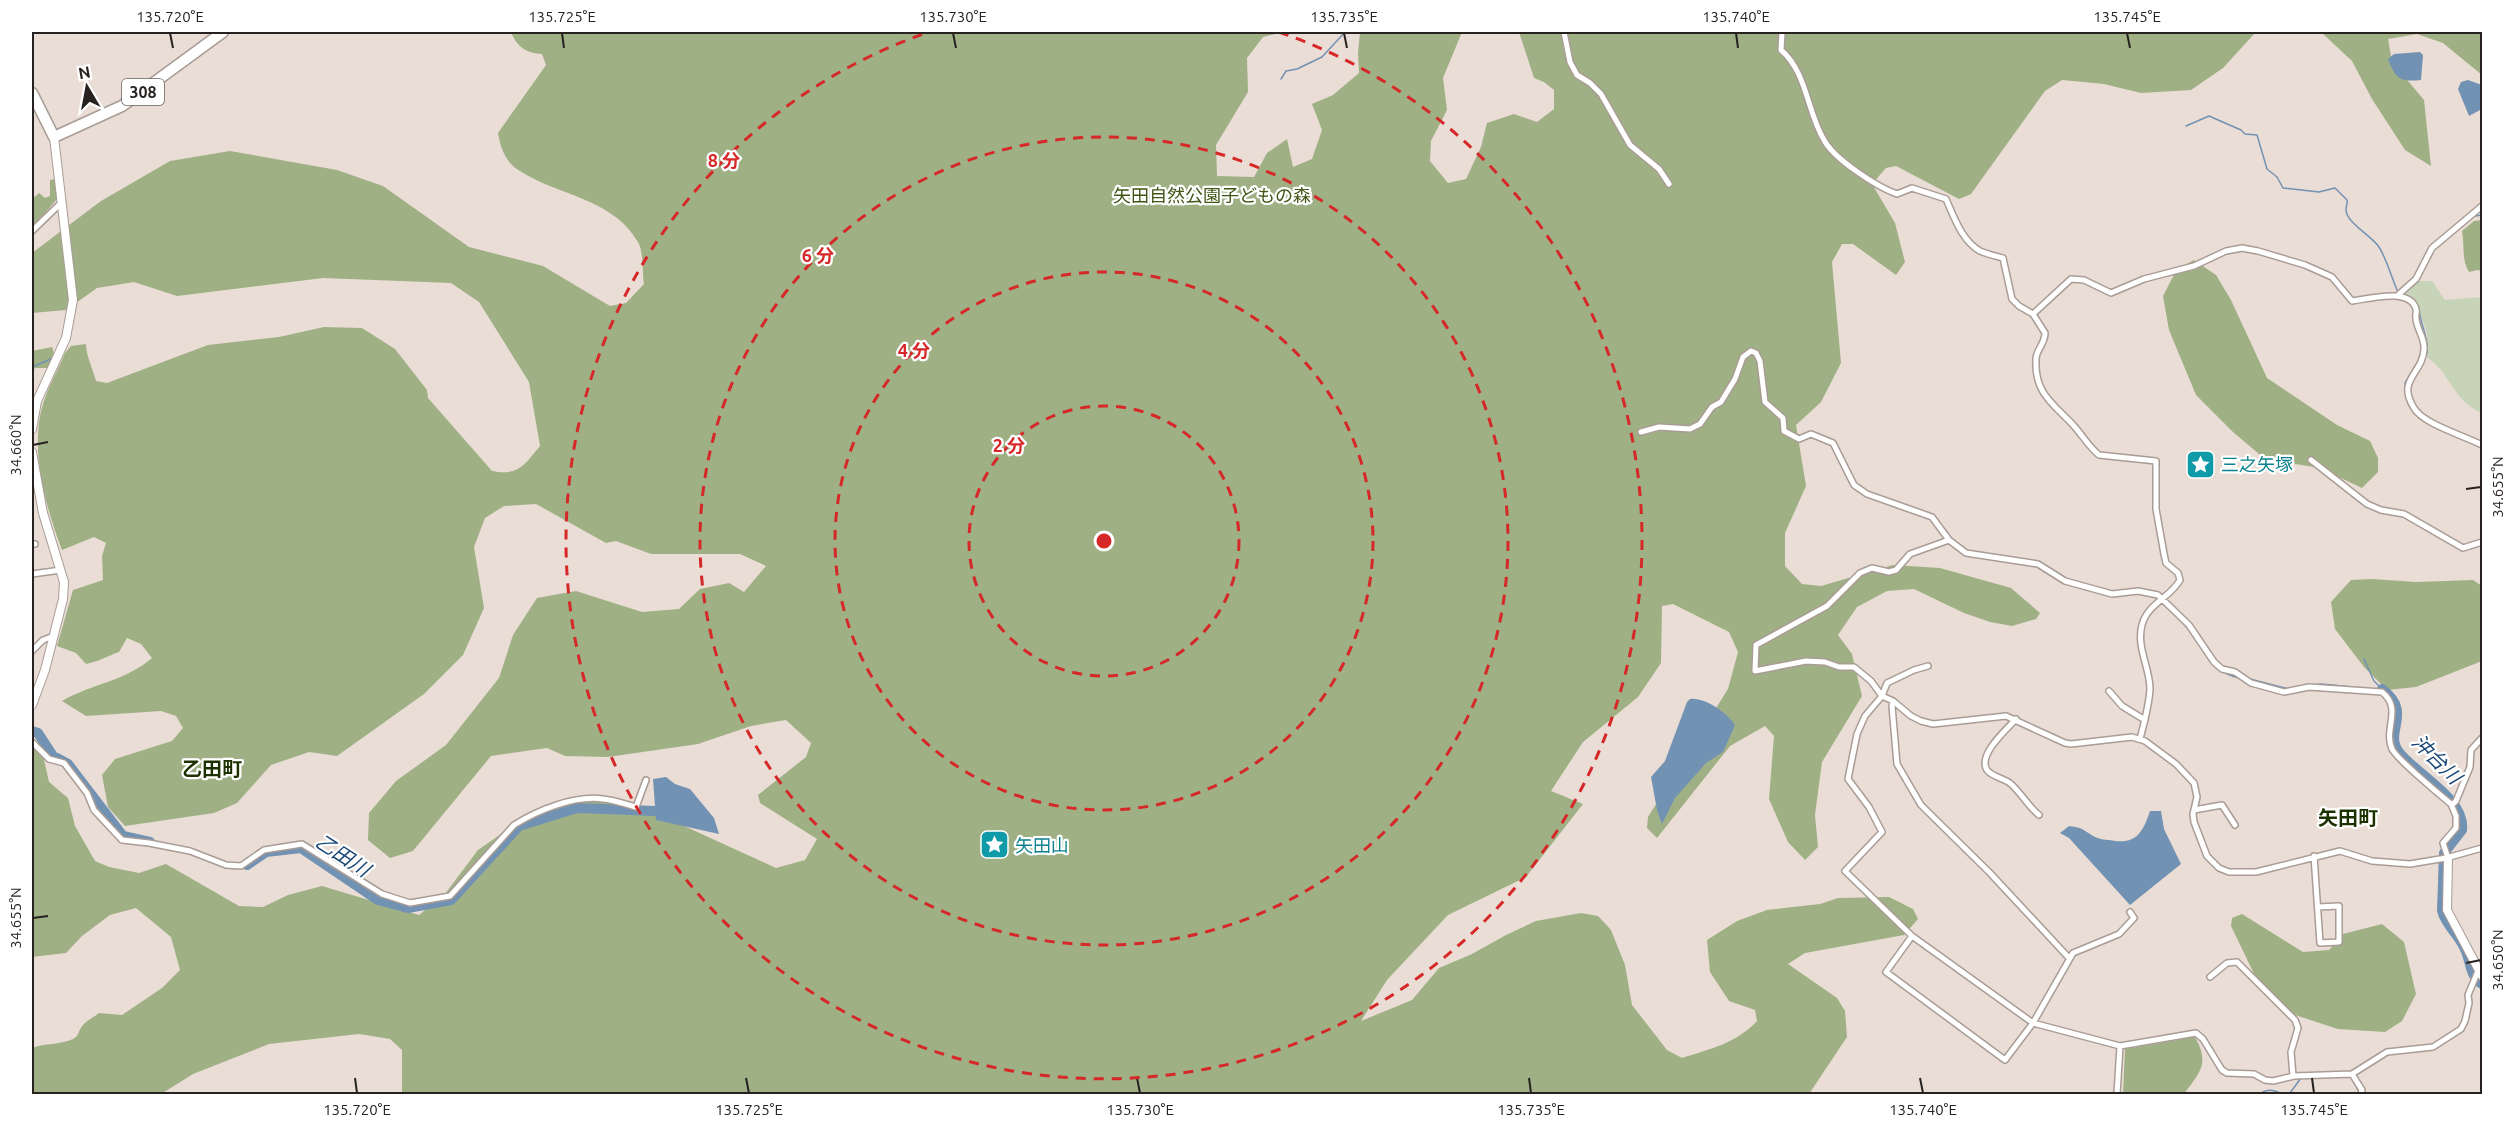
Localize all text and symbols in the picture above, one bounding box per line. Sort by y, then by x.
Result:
text: 135.720°E [136,8,204,25]
text: 135.725°E [528,8,596,25]
text: 135.730°E [919,8,987,25]
text: 135.735°E [1310,8,1378,25]
text: 135.740°E [1702,8,1770,25]
text: 135.745°E [2093,8,2161,25]
north arrow [57,57,117,117]
text: N [77,62,92,82]
road number: 308 [122,79,164,105]
text: 8 分 [708,150,740,170]
park label: 矢田自然公園子どもの森 [1113,185,1311,205]
text: 6 分 [802,245,834,265]
text: 4 分 [898,340,930,360]
text: 34.660°N [7,414,24,476]
text: 2 分 [993,435,1025,455]
place icon: 三之矢塚 [2184,448,2216,480]
place label: 三之矢塚 [2221,454,2293,474]
text: 34.655°N [2489,456,2506,518]
centre of rings [1094,531,1114,551]
water label: 沖台川 [2408,730,2468,790]
district label: 乙田町 [182,757,242,780]
district label: 矢田町 [2318,806,2378,829]
water label: 乙田川 [312,829,376,882]
place icon: 矢田山 [978,829,1010,861]
place label: 矢田山 [1015,835,1069,855]
text: 34.655°N [7,887,24,949]
text: 34.650°N [2489,929,2506,991]
text: 135.720°E [323,1101,391,1118]
text: 135.725°E [715,1101,783,1118]
text: 135.730°E [1106,1101,1174,1118]
text: 135.735°E [1497,1101,1565,1118]
text: 135.740°E [1889,1101,1957,1118]
text: 135.745°E [2280,1101,2348,1118]

